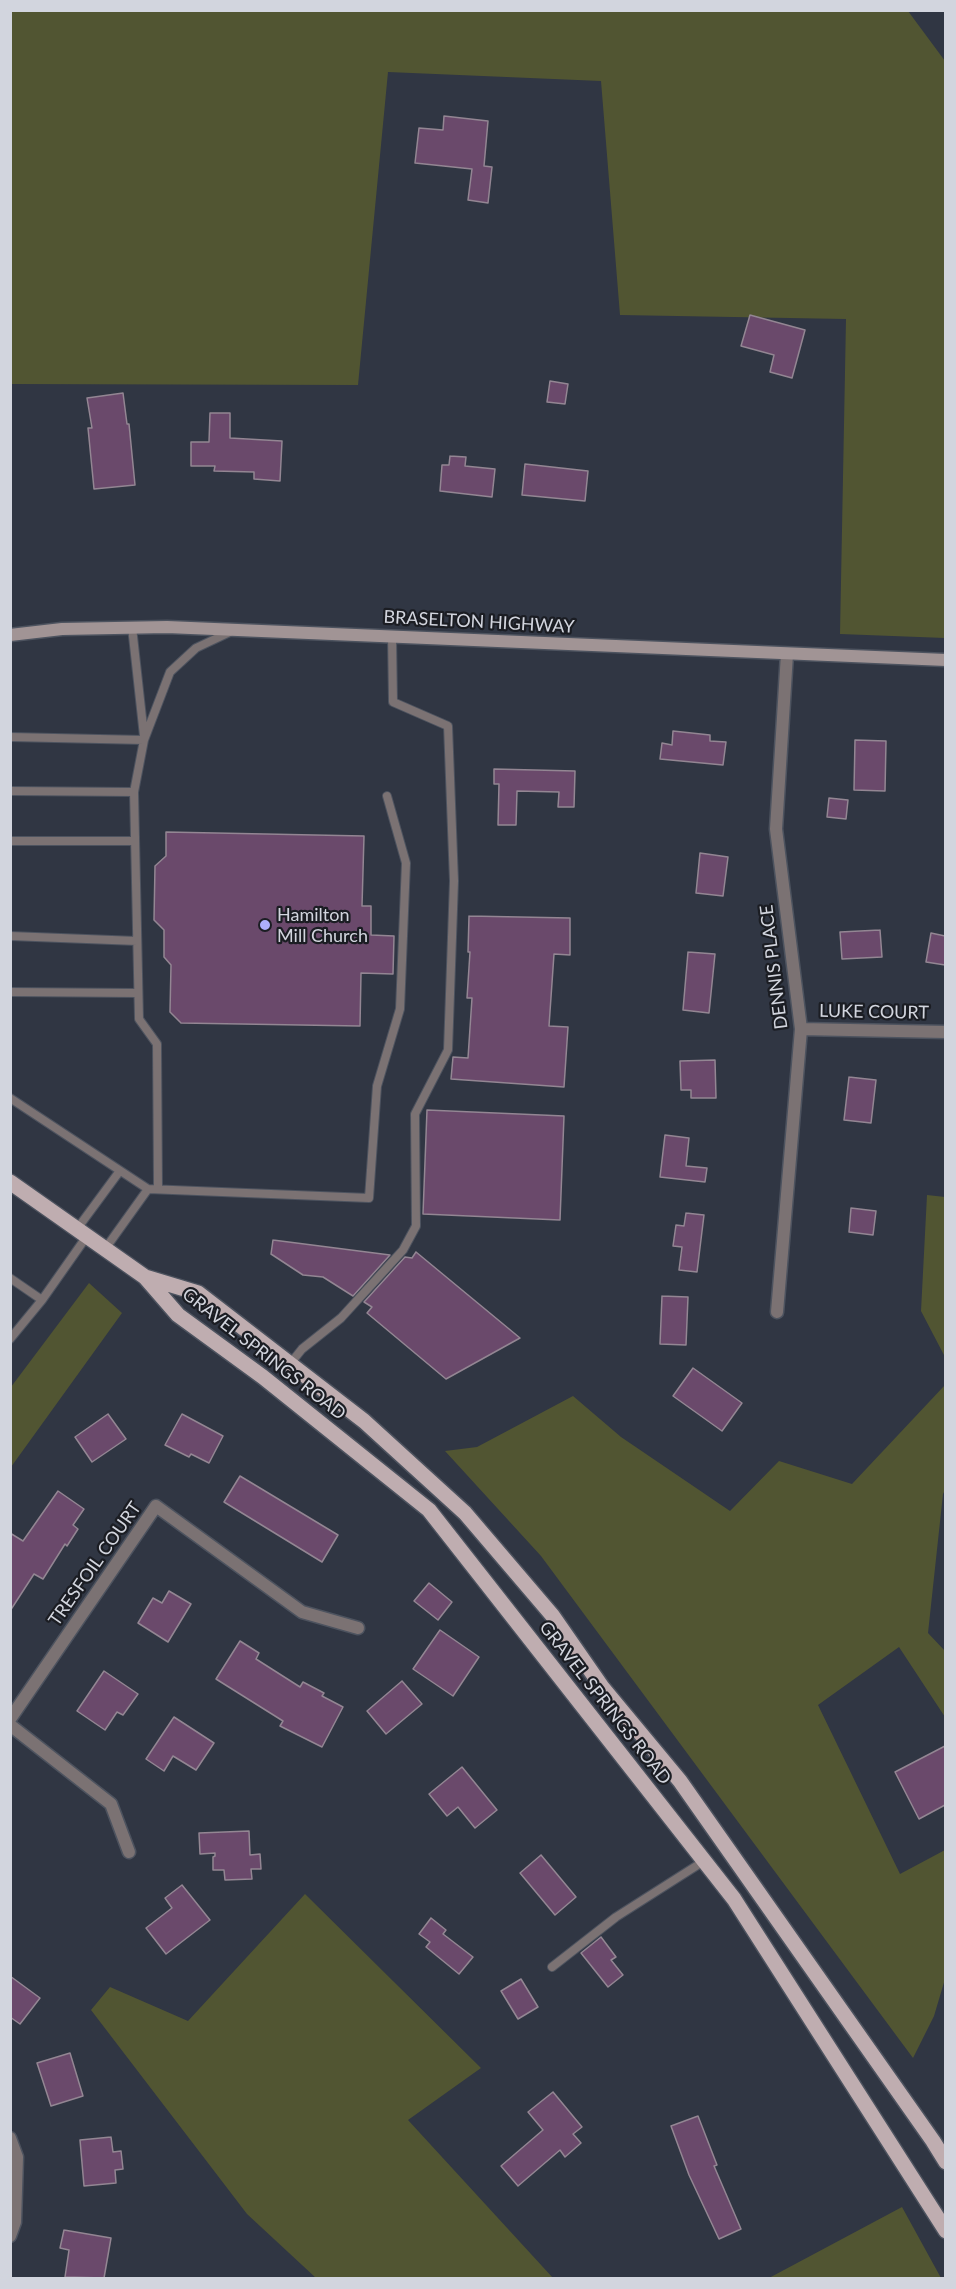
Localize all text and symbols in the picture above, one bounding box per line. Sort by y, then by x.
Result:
street label: BRASELTON HIGHWAY [383,606,575,638]
street label: DENNIS PLACE [756,903,792,1031]
place label: Hamilton Mill Church [277,904,368,946]
marker: Hamilton Mill Church [258,918,272,932]
street label: LUKE COURT [819,1000,929,1024]
street label: GRAVEL SPRINGS ROAD [178,1284,350,1424]
street label: TRESFOIL COURT [44,1498,146,1630]
street label: GRAVEL SPRINGS ROAD [535,1617,675,1789]

